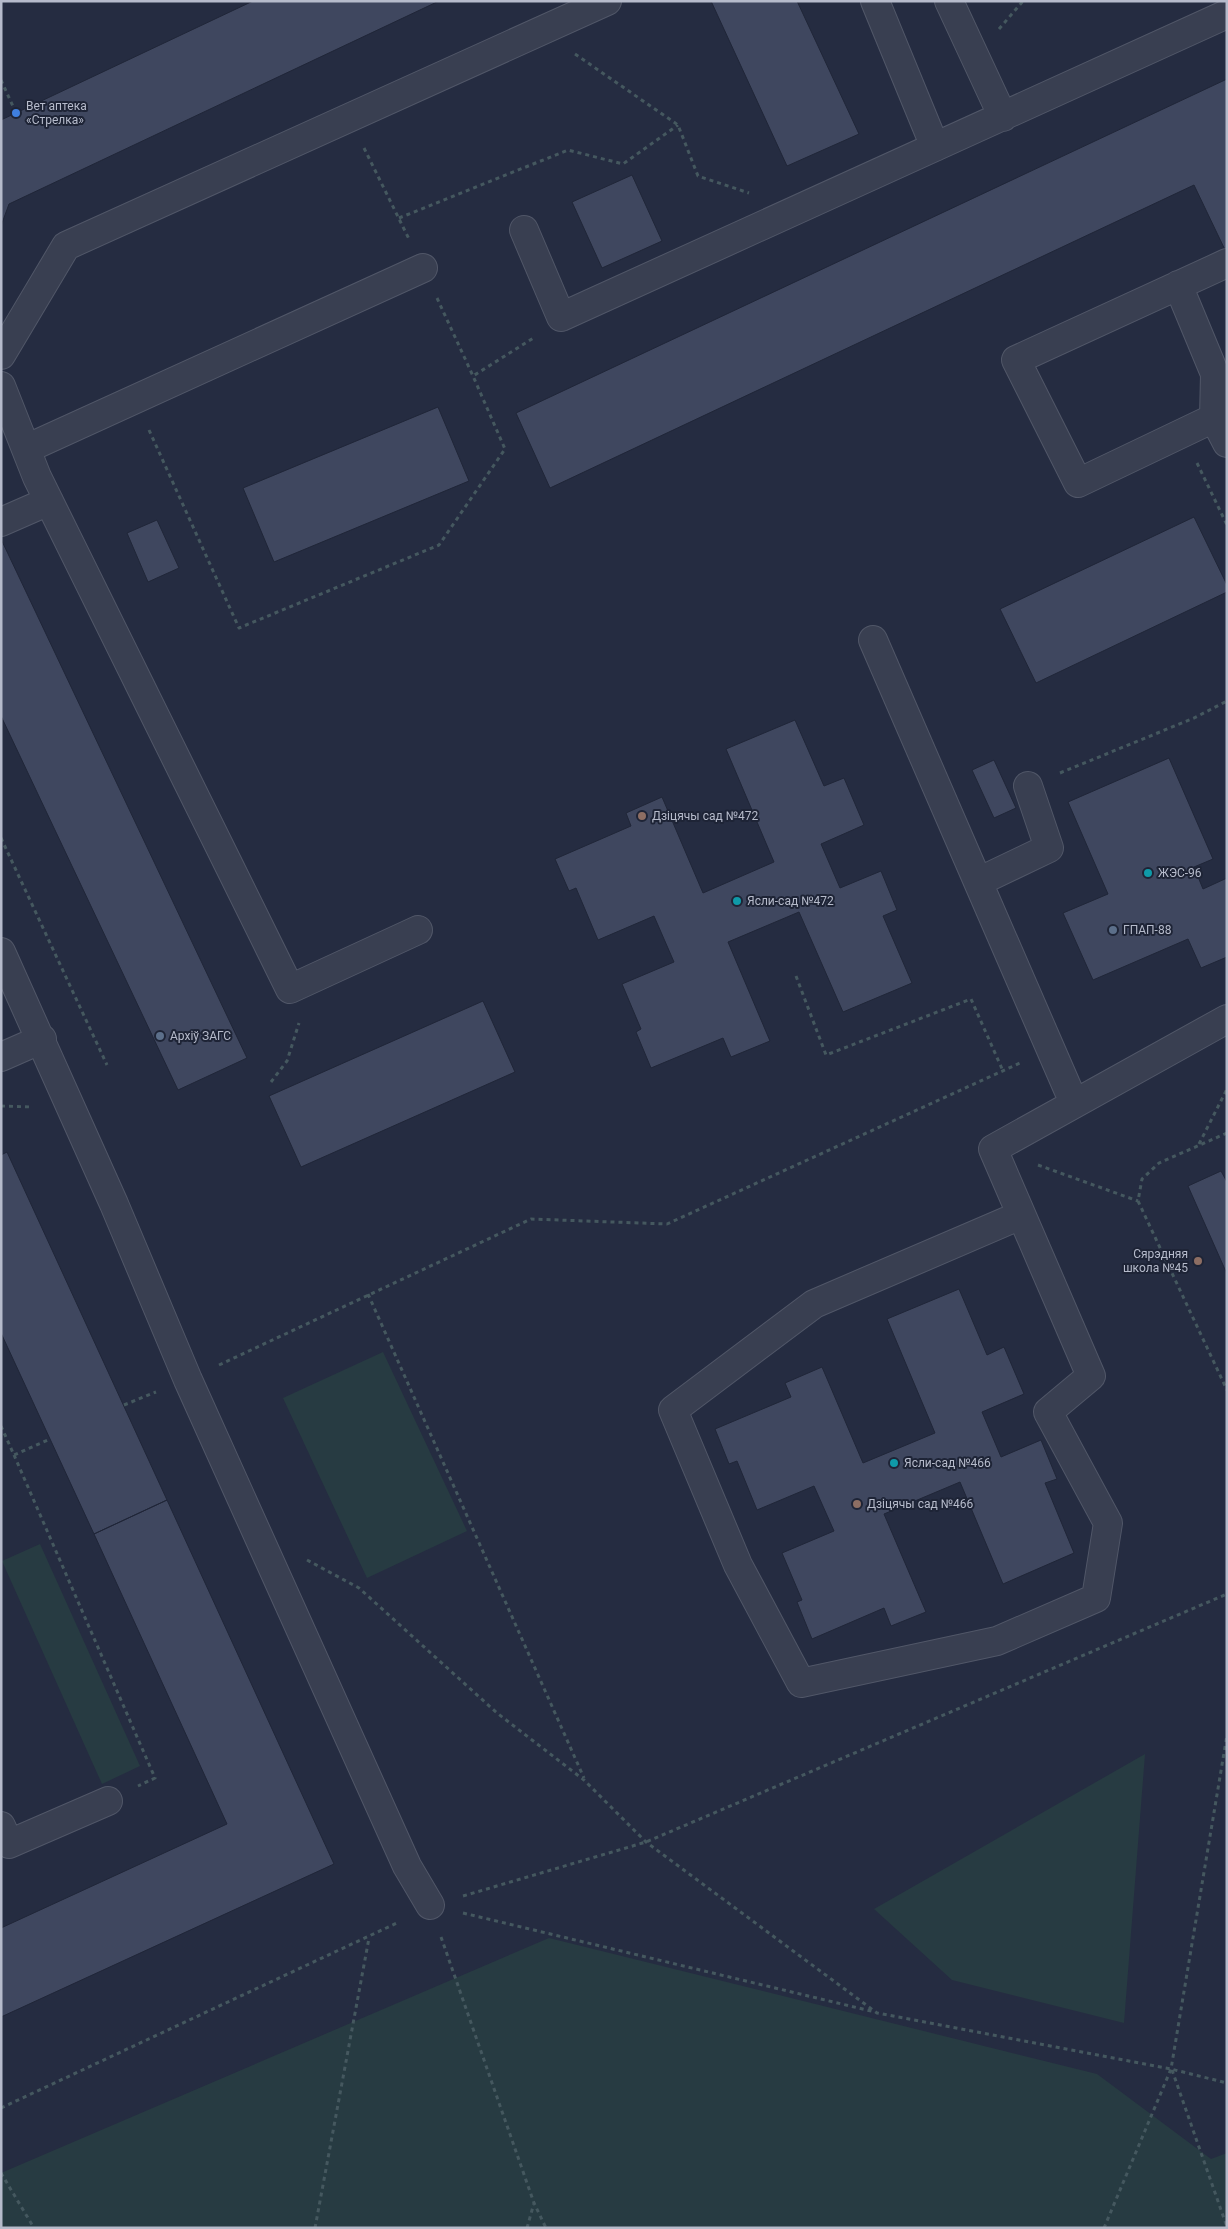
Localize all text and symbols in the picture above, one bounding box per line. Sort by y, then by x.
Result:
place label: Вет аптека «Стрелка» [26,99,87,127]
marker: Вет аптека «Стрелка» [10,107,22,119]
place label: Дзіцячы сад №472 [652,809,758,823]
marker: Дзіцячы сад №472 [636,810,648,822]
place label: ЖЭС-96 [1158,866,1202,880]
marker: ЖЭС-96 [1142,867,1154,879]
place label: Ясли-сад №472 [747,894,834,908]
marker: Ясли-сад №472 [731,895,743,907]
place label: ГПАП-88 [1123,923,1172,937]
marker: ГПАП-88 [1107,924,1119,936]
place label: Архіў ЗАГС [170,1029,231,1043]
marker: Архіў ЗАГС [154,1030,166,1042]
place label: Сярэдняя школа №45 [1123,1247,1188,1275]
marker: Сярэдняя школа №45 [1192,1255,1204,1267]
place label: Ясли-сад №466 [904,1456,991,1470]
marker: Ясли-сад №466 [888,1457,900,1469]
place label: Дзіцячы сад №466 [867,1497,973,1511]
marker: Дзіцячы сад №466 [851,1498,863,1510]

